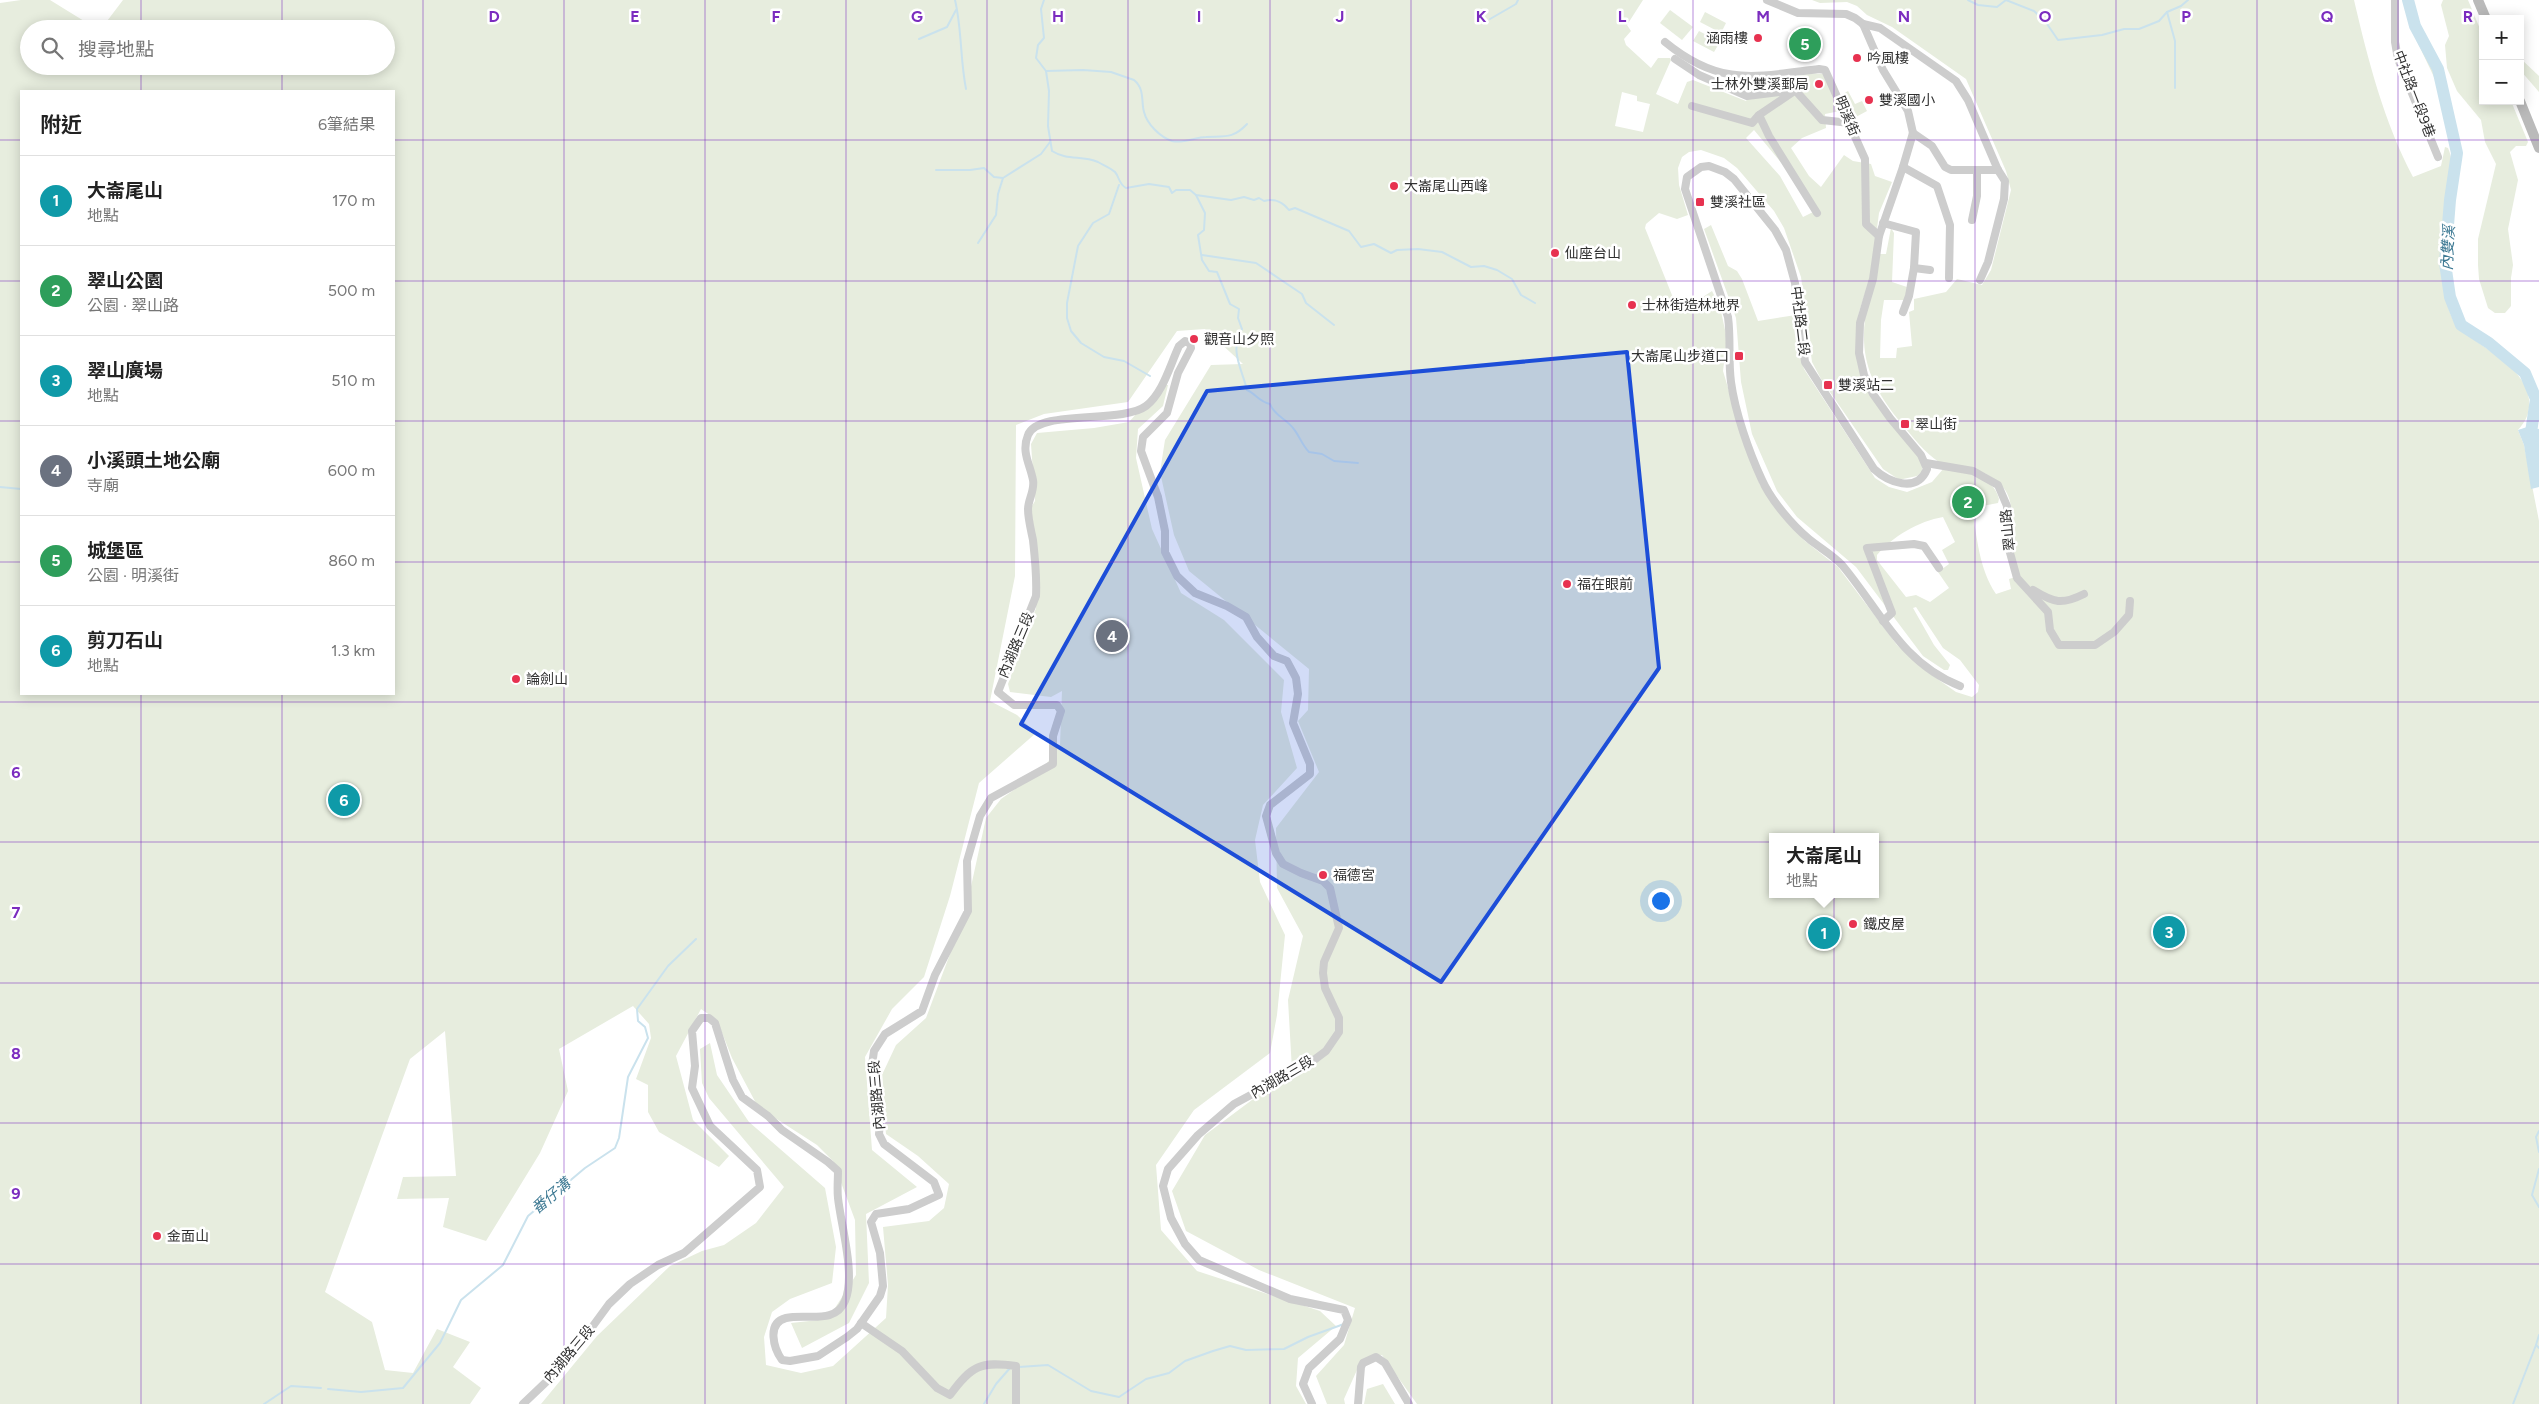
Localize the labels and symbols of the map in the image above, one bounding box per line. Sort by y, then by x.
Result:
text: D [488,7,500,26]
text: E [630,7,640,26]
text: F [772,7,781,26]
text: G [911,7,923,26]
text: H [1052,7,1064,26]
text: I [1197,7,1201,26]
text: J [1336,7,1344,26]
text: K [1476,7,1487,26]
text: L [1618,7,1627,26]
text: M [1756,7,1770,26]
text: N [1898,7,1910,26]
text: O [2039,7,2052,26]
text: P [2181,7,2191,26]
text: Q [2321,7,2334,26]
text: R [2463,7,2473,26]
pin: 5 [1789,25,1821,63]
place label: 涵雨樓 [1706,30,1748,47]
marker: 涵雨樓 [1752,32,1764,44]
street label: 中社路一段9巷 [2390,48,2438,140]
place label: 吟風樓 [1867,50,1909,67]
marker: 吟風樓 [1851,52,1863,64]
place label: 士林外雙溪郵局 [1711,76,1809,93]
marker: 士林外雙溪郵局 [1813,78,1825,90]
place label: 雙溪國小 [1879,92,1935,109]
street label: 明溪街 [1831,93,1863,139]
marker: 雙溪國小 [1863,94,1875,106]
place label: 大崙尾山西峰 [1404,178,1488,195]
marker: 大崙尾山西峰 [1388,180,1400,192]
place label: 雙溪社區 [1710,194,1766,211]
marker: 雙溪社區 [1694,196,1706,208]
water label: 內雙溪 [2438,223,2458,271]
place label: 仙座台山 [1565,245,1621,262]
marker: 仙座台山 [1549,247,1561,259]
street label: 中社路二段 [1787,285,1813,357]
place label: 士林街造林地界 [1642,297,1740,314]
marker: 士林街造林地界 [1626,299,1638,311]
place label: 觀音山夕照 [1204,331,1274,348]
marker: 觀音山夕照 [1188,333,1200,345]
place label: 大崙尾山步道口 [1631,348,1729,365]
marker: 大崙尾山步道口 [1733,350,1745,362]
place label: 雙溪站二 [1838,377,1894,394]
marker: 雙溪站二 [1822,379,1834,391]
place label: 翠山街 [1915,416,1957,433]
marker: 翠山街 [1899,418,1911,430]
pin: 2 [1952,483,1984,521]
street label: 翠山路 [1997,508,2019,552]
place label: 福在眼前 [1577,576,1633,593]
marker: 福在眼前 [1561,578,1573,590]
street label: 內湖路三段 [995,609,1037,681]
pin: 4 [1096,617,1128,655]
place label: 論劍山 [526,671,568,688]
marker: 論劍山 [510,673,522,685]
text: 6 [11,763,21,782]
pin: 6 [328,781,360,819]
place label: 福德宮 [1333,867,1375,884]
marker: 福德宮 [1317,869,1329,881]
your location [1648,888,1674,914]
text: 7 [12,903,21,922]
pin: 3 [2153,913,2185,951]
pin: 1 [1808,914,1840,952]
place label: 鐵皮屋 [1863,916,1905,933]
marker: 鐵皮屋 [1847,918,1859,930]
text: 8 [11,1044,21,1063]
street label: 內湖路三段 [1247,1052,1317,1102]
street label: 內湖路三段 [865,1059,889,1131]
water label: 番仔溝 [528,1173,576,1217]
text: 9 [11,1184,21,1203]
place label: 金面山 [167,1228,209,1245]
marker: 金面山 [151,1230,163,1242]
street label: 內湖路三段 [540,1322,598,1386]

